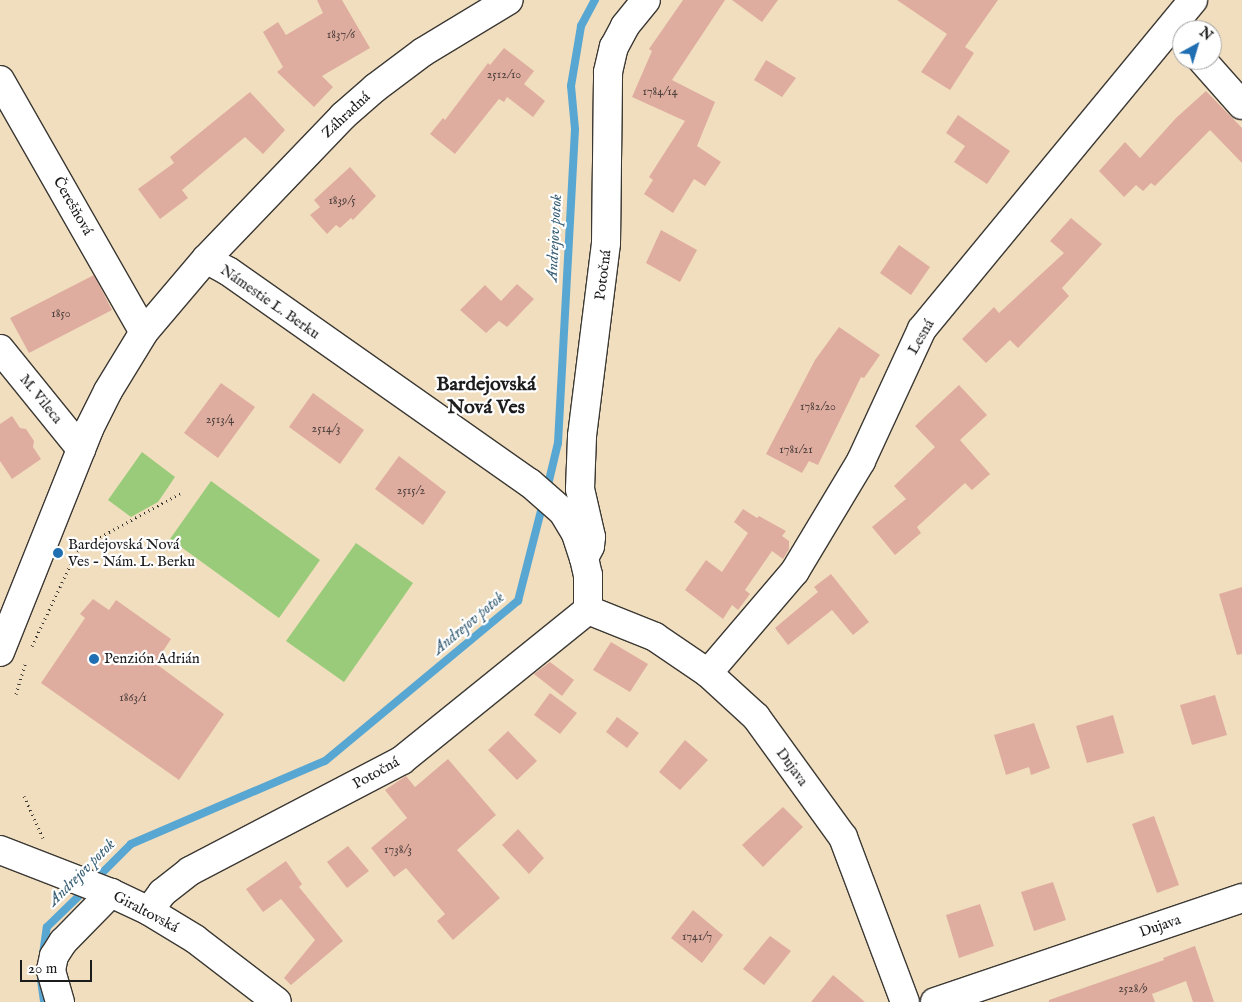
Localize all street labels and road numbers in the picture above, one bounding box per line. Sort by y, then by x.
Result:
street label: Záhradná [318,88,374,142]
street label: Čerešňová [49,174,97,238]
street label: Potočná [591,249,615,301]
street label: Námestie L. Berku [217,261,323,343]
street label: Lesná [904,316,938,358]
street label: M. Vileca [16,371,66,427]
street label: Dujava [772,744,812,790]
street label: Potočná [350,753,402,793]
street label: Giraltovská [110,887,182,937]
street label: Dujava [1137,911,1183,941]

